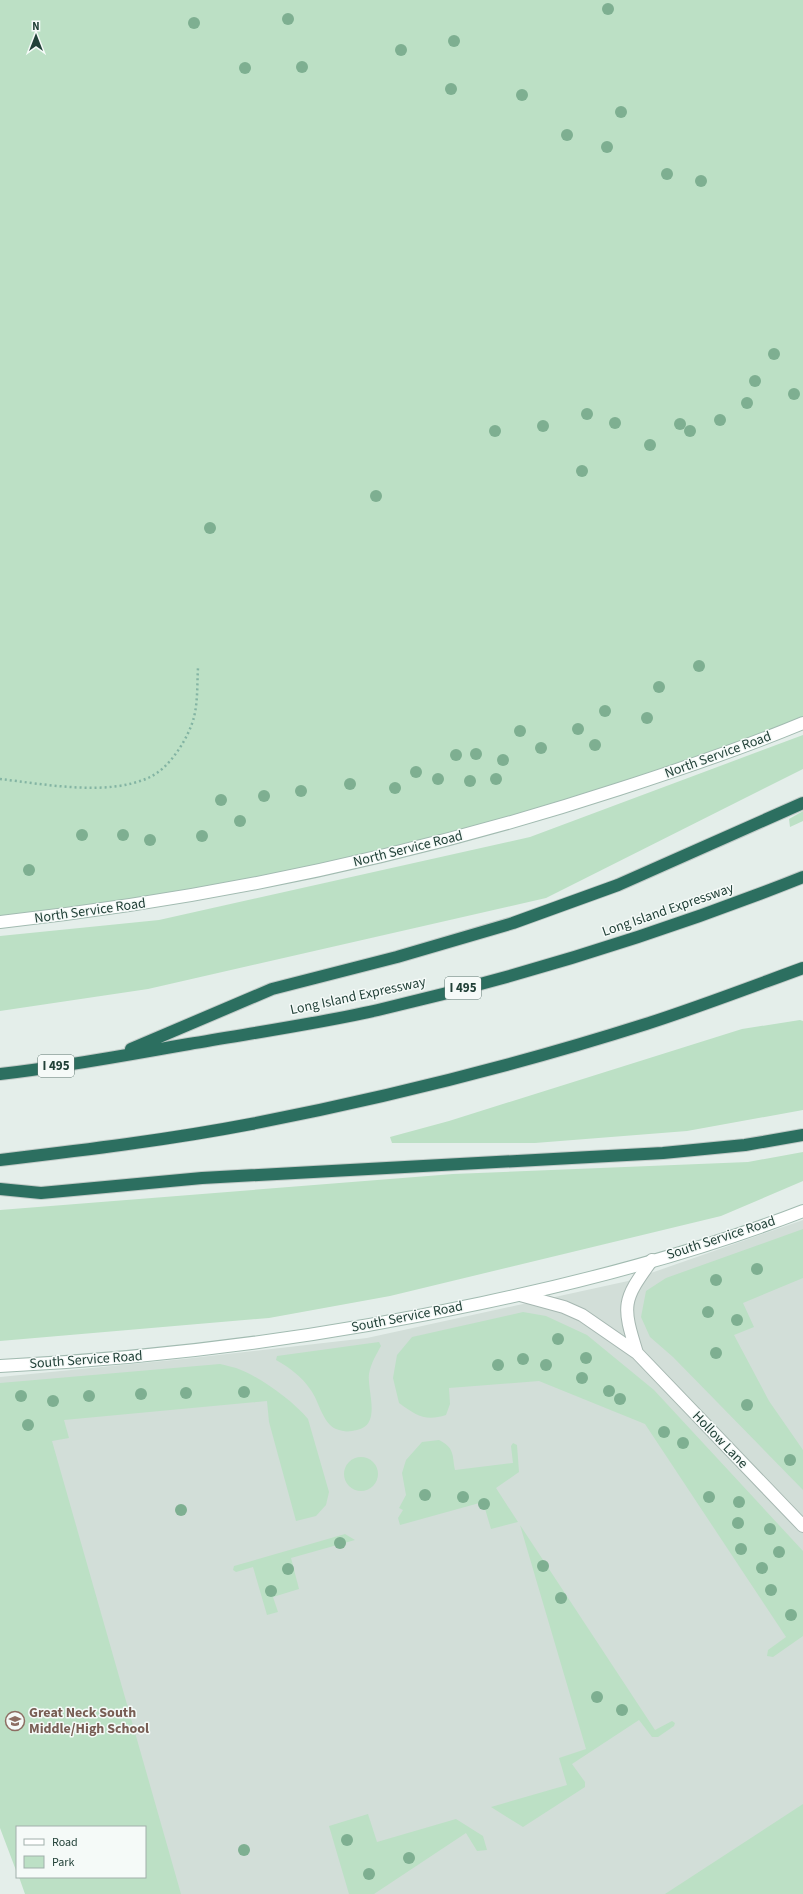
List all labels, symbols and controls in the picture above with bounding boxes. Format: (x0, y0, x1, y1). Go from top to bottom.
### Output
north arrow (16, 16, 56, 56)
text: N (32, 19, 40, 34)
street label: North Service Road (662, 726, 774, 784)
street label: North Service Road (351, 826, 465, 872)
street label: Long Island Expressway (599, 878, 737, 942)
street label: North Service Road (33, 893, 147, 929)
street label: Long Island Expressway (288, 972, 428, 1020)
road number: I 495 (445, 977, 481, 999)
road number: I 495 (38, 1055, 74, 1077)
street label: South Service Road (664, 1211, 778, 1265)
street label: South Service Road (349, 1296, 465, 1338)
street label: South Service Road (29, 1346, 143, 1374)
street label: Hollow Lane (688, 1407, 752, 1473)
place label: Great Neck South Middle/High School (29, 1703, 149, 1739)
school or university icon: Great Neck South Middle/High School (4, 1710, 26, 1732)
legend (16, 1826, 146, 1878)
text: Road (52, 1834, 78, 1851)
text: Park (52, 1854, 74, 1871)

